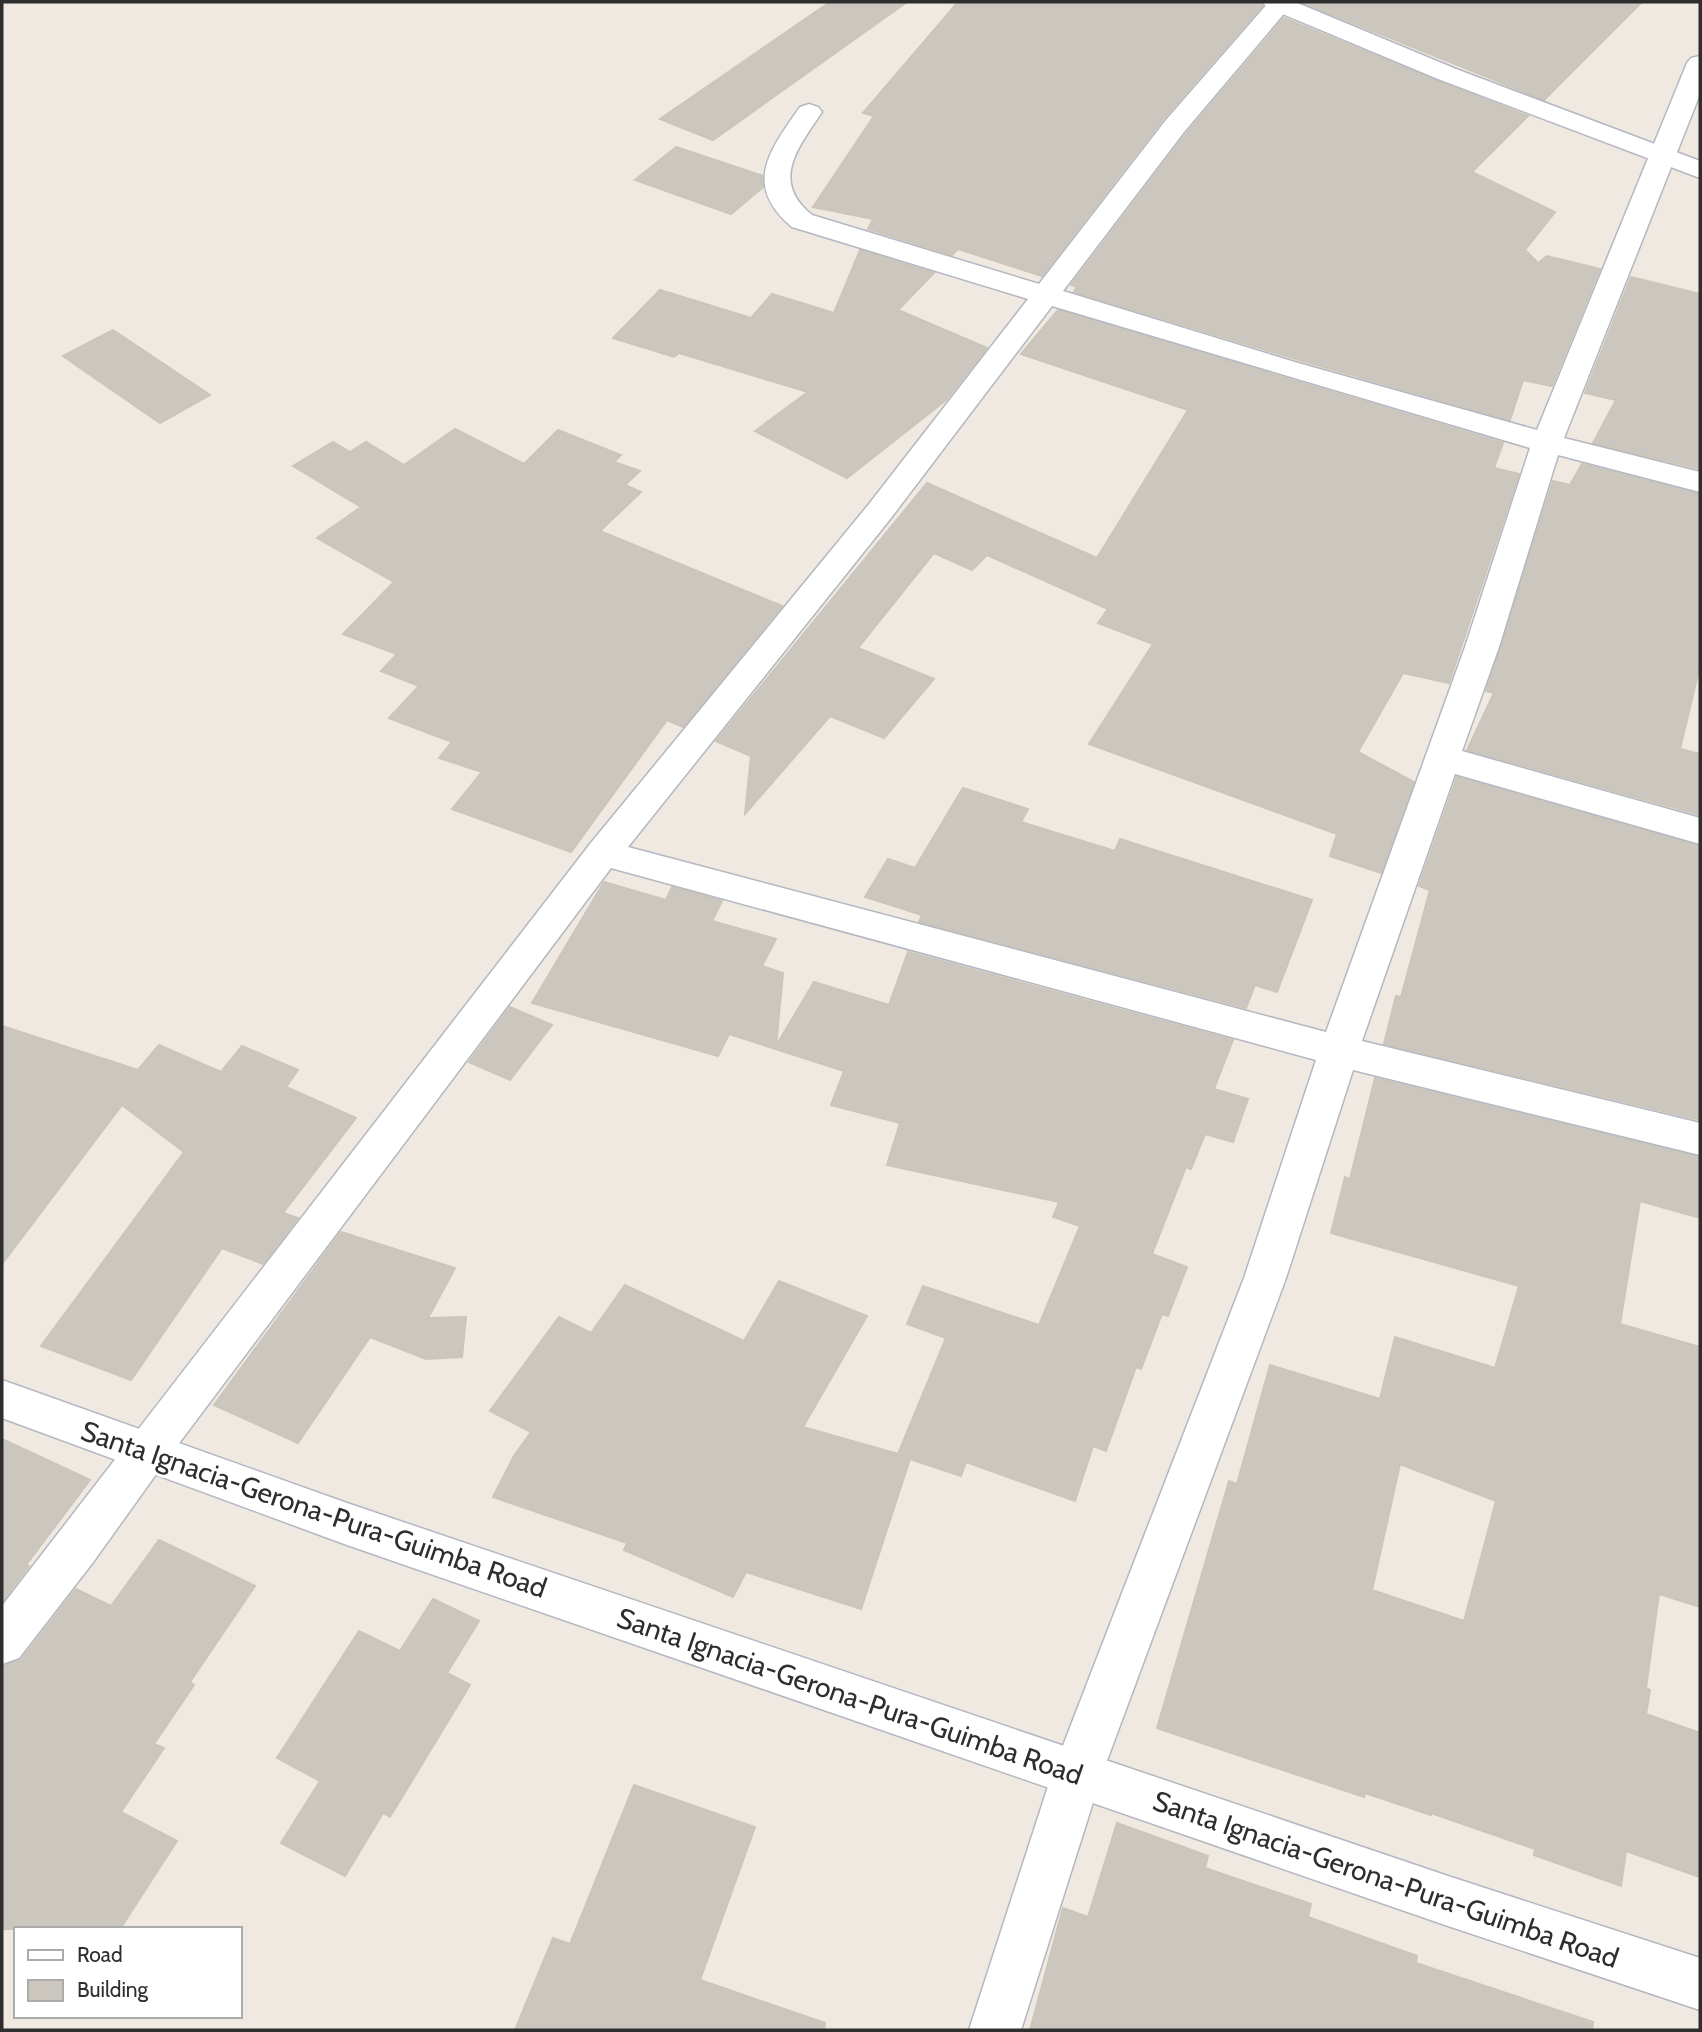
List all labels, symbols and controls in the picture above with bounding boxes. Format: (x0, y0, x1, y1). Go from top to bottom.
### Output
street label: Santa Ignacia-Gerona-Pura-Guimba Road (77, 1413, 551, 1605)
street label: Santa Ignacia-Gerona-Pura-Guimba Road (613, 1600, 1087, 1792)
street label: Santa Ignacia-Gerona-Pura-Guimba Road (1149, 1783, 1623, 1975)
legend (14, 1927, 242, 2018)
text: Road (77, 1942, 123, 1967)
text: Building (77, 1977, 149, 2002)

